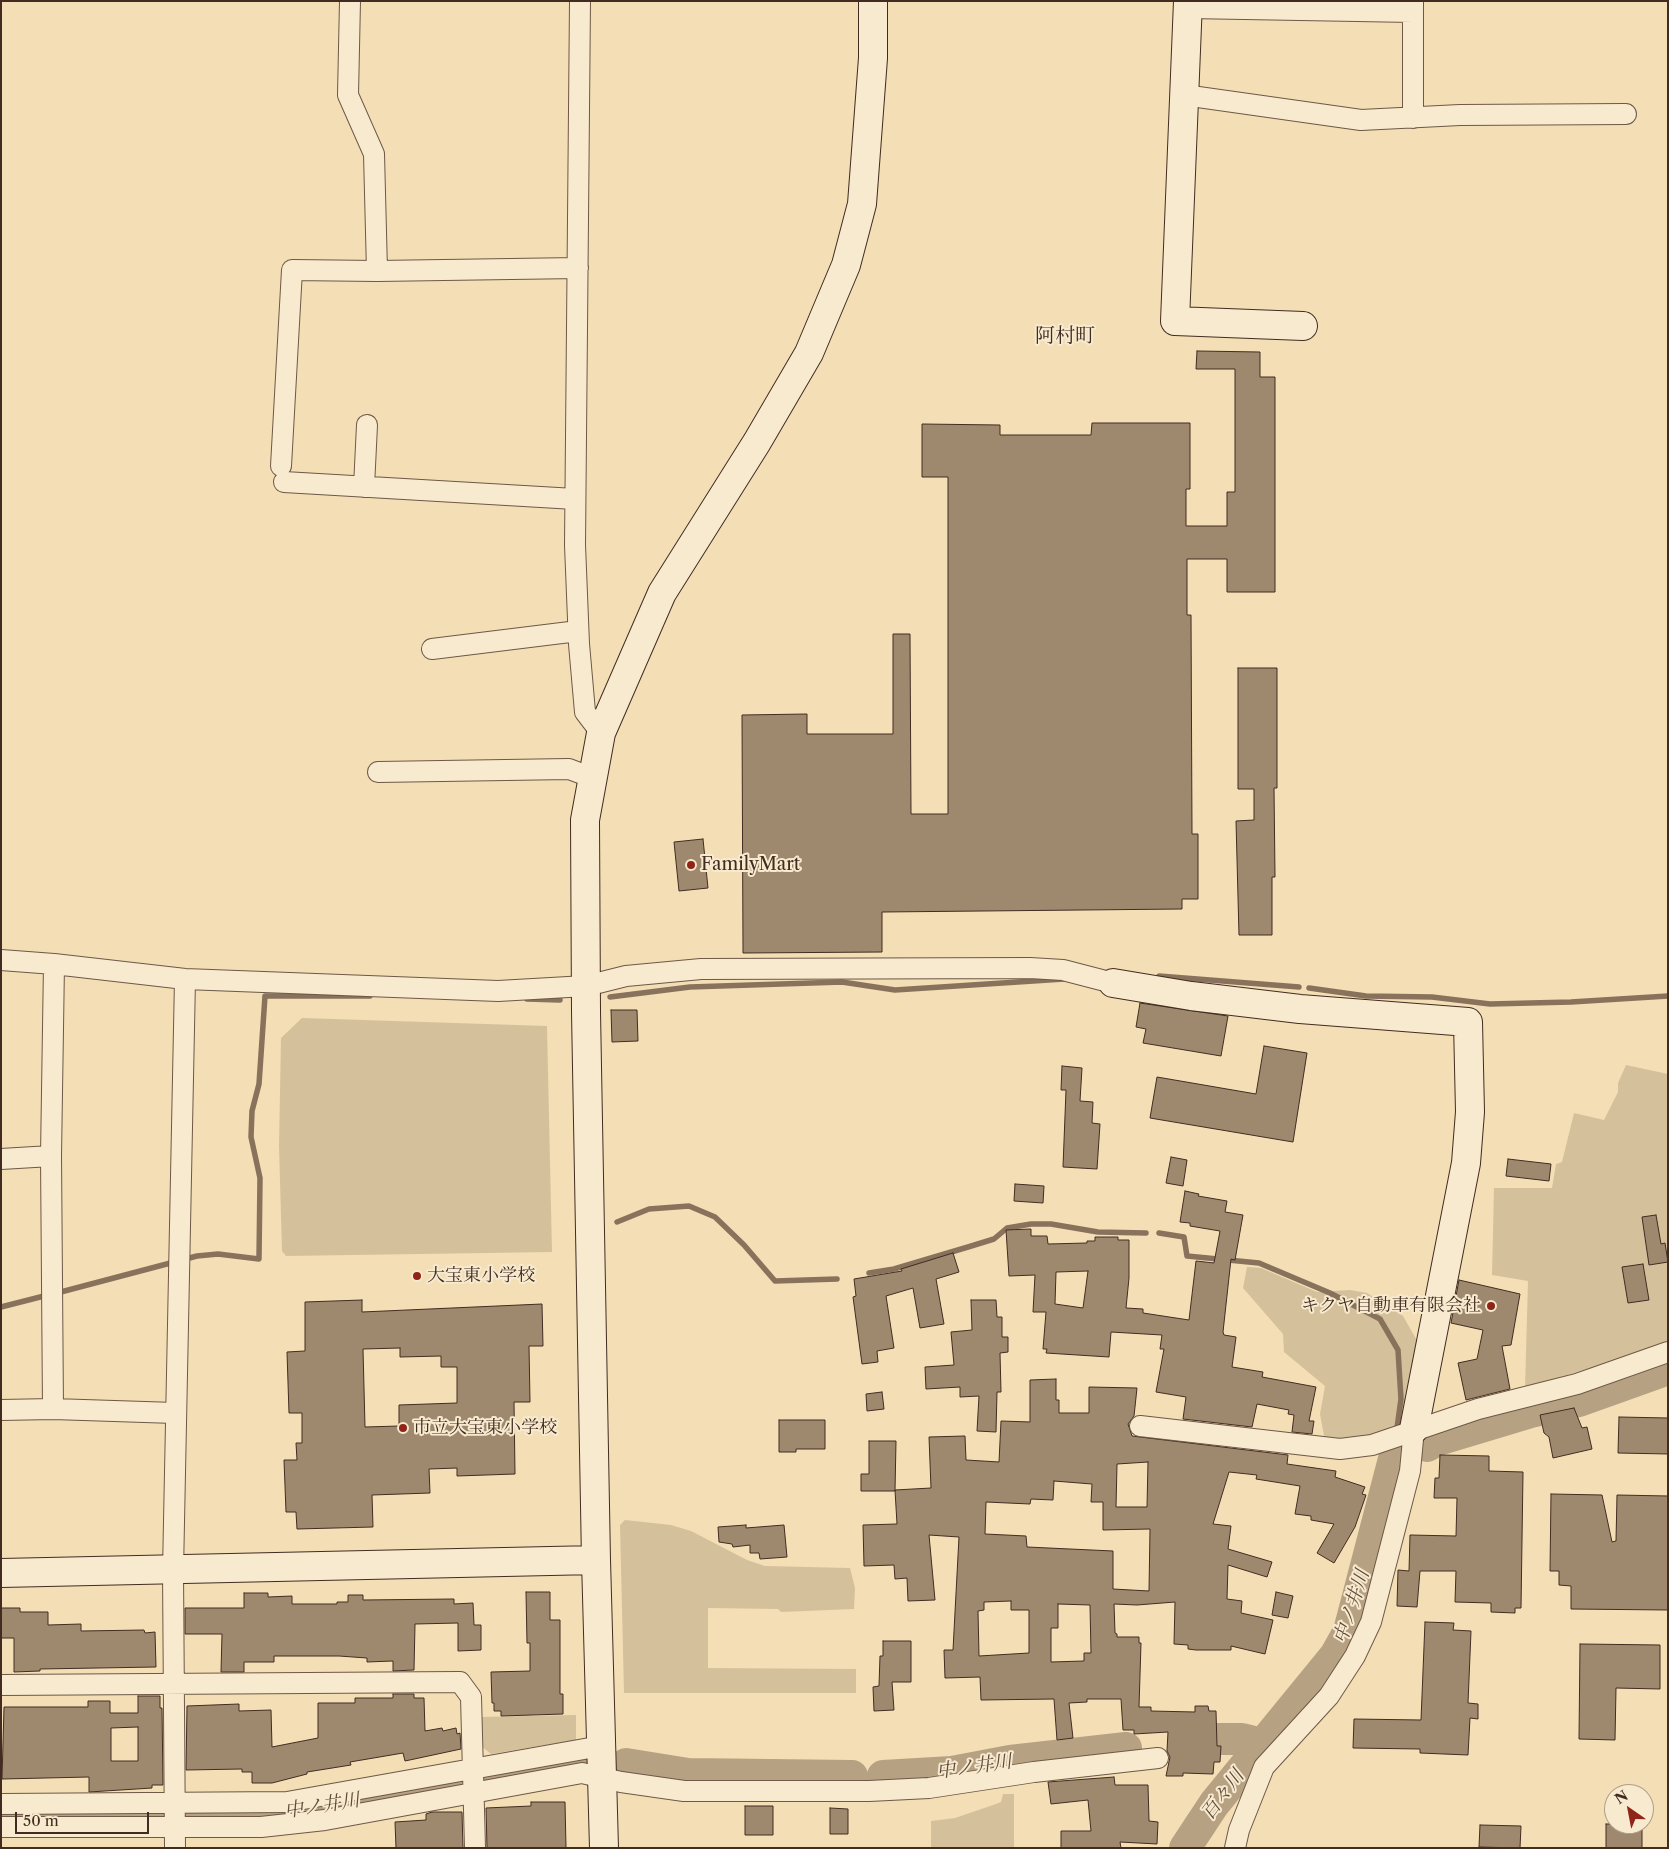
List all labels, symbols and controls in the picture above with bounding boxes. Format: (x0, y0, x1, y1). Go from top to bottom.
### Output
district label: 阿村町 (1035, 324, 1095, 348)
place label: FamilyMart (701, 854, 800, 876)
marker: FamilyMart (685, 859, 697, 871)
place label: 大宝東小学校 (427, 1265, 535, 1287)
marker: 大宝東小学校 (411, 1270, 423, 1282)
place label: キクヤ自動車有限会社 (1301, 1295, 1481, 1317)
marker: キクヤ自動車有限会社 (1485, 1300, 1497, 1312)
place label: 市立大宝東小学校 (413, 1417, 557, 1439)
marker: 市立大宝東小学校 (397, 1422, 409, 1434)
water label: 中ノ井川 (1329, 1567, 1375, 1647)
water label: 中ノ井川 (935, 1750, 1013, 1784)
water label: 百々川 (1197, 1765, 1249, 1825)
north arrow (1604, 1784, 1654, 1834)
text: N (1611, 1786, 1631, 1808)
water label: 中ノ井川 (283, 1789, 361, 1823)
scale bar (18, 1802, 151, 1834)
text: 50 m (23, 1811, 59, 1830)

